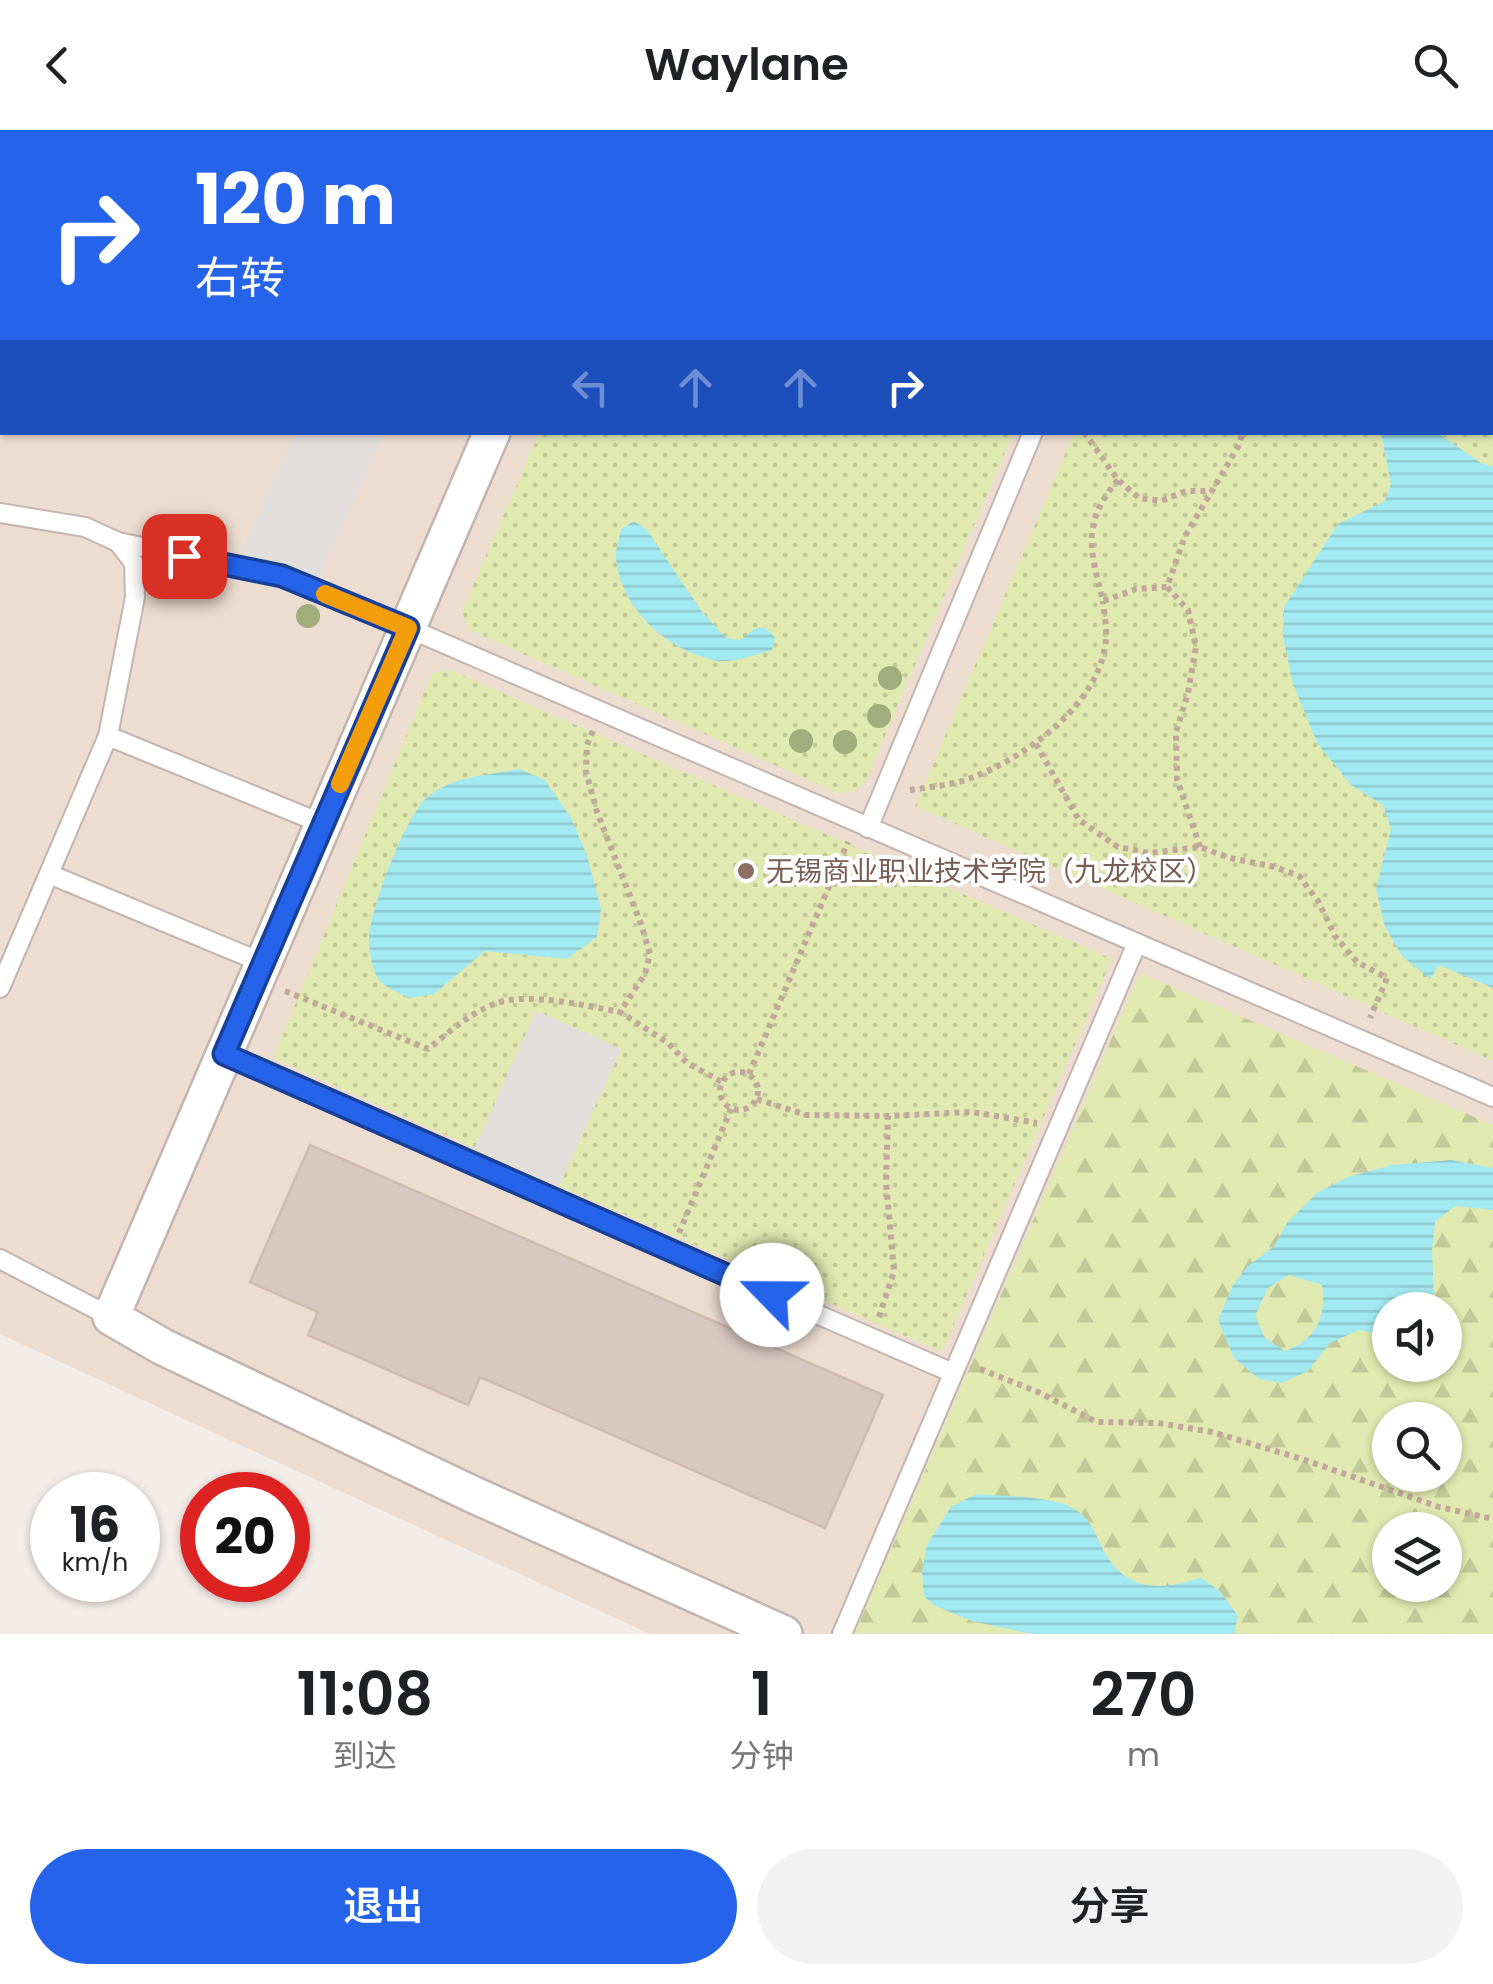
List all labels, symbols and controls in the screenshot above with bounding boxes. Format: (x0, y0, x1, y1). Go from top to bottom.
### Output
text: Waylane (644, 33, 849, 96)
icon: back (30, 38, 85, 93)
icon: search (1408, 38, 1463, 93)
text: 120 m (195, 150, 396, 249)
icon: right (30, 170, 160, 300)
text: 右转 (195, 247, 285, 310)
icon: left (563, 360, 618, 415)
icon: ahead (668, 360, 723, 415)
icon: ahead (773, 360, 828, 415)
icon: right (878, 360, 933, 415)
pin (142, 514, 227, 599)
icon: arrive (157, 529, 212, 584)
place label: 无锡商业职业技术学院（九龙校区） (766, 852, 1214, 891)
marker: 无锡商业职业技术学院（九龙校区） (735, 860, 757, 882)
position arrow (720, 1243, 824, 1347)
map controls (1372, 1292, 1462, 1602)
button: sound (1372, 1292, 1462, 1382)
button: search (1372, 1402, 1462, 1492)
speed limit sign: 20 (180, 1472, 310, 1602)
text: 16 (70, 1489, 120, 1560)
button: layers (1372, 1512, 1462, 1602)
text: km/h (62, 1545, 128, 1580)
text: 11:08 (297, 1652, 433, 1736)
text: 1 (751, 1652, 773, 1736)
text: 270 (1090, 1653, 1196, 1737)
text: m (1127, 1732, 1160, 1777)
text: 到达 (333, 1733, 397, 1778)
text: 分钟 (730, 1733, 794, 1778)
button: 退出 (30, 1849, 737, 1964)
button: 分享 (757, 1849, 1463, 1964)

